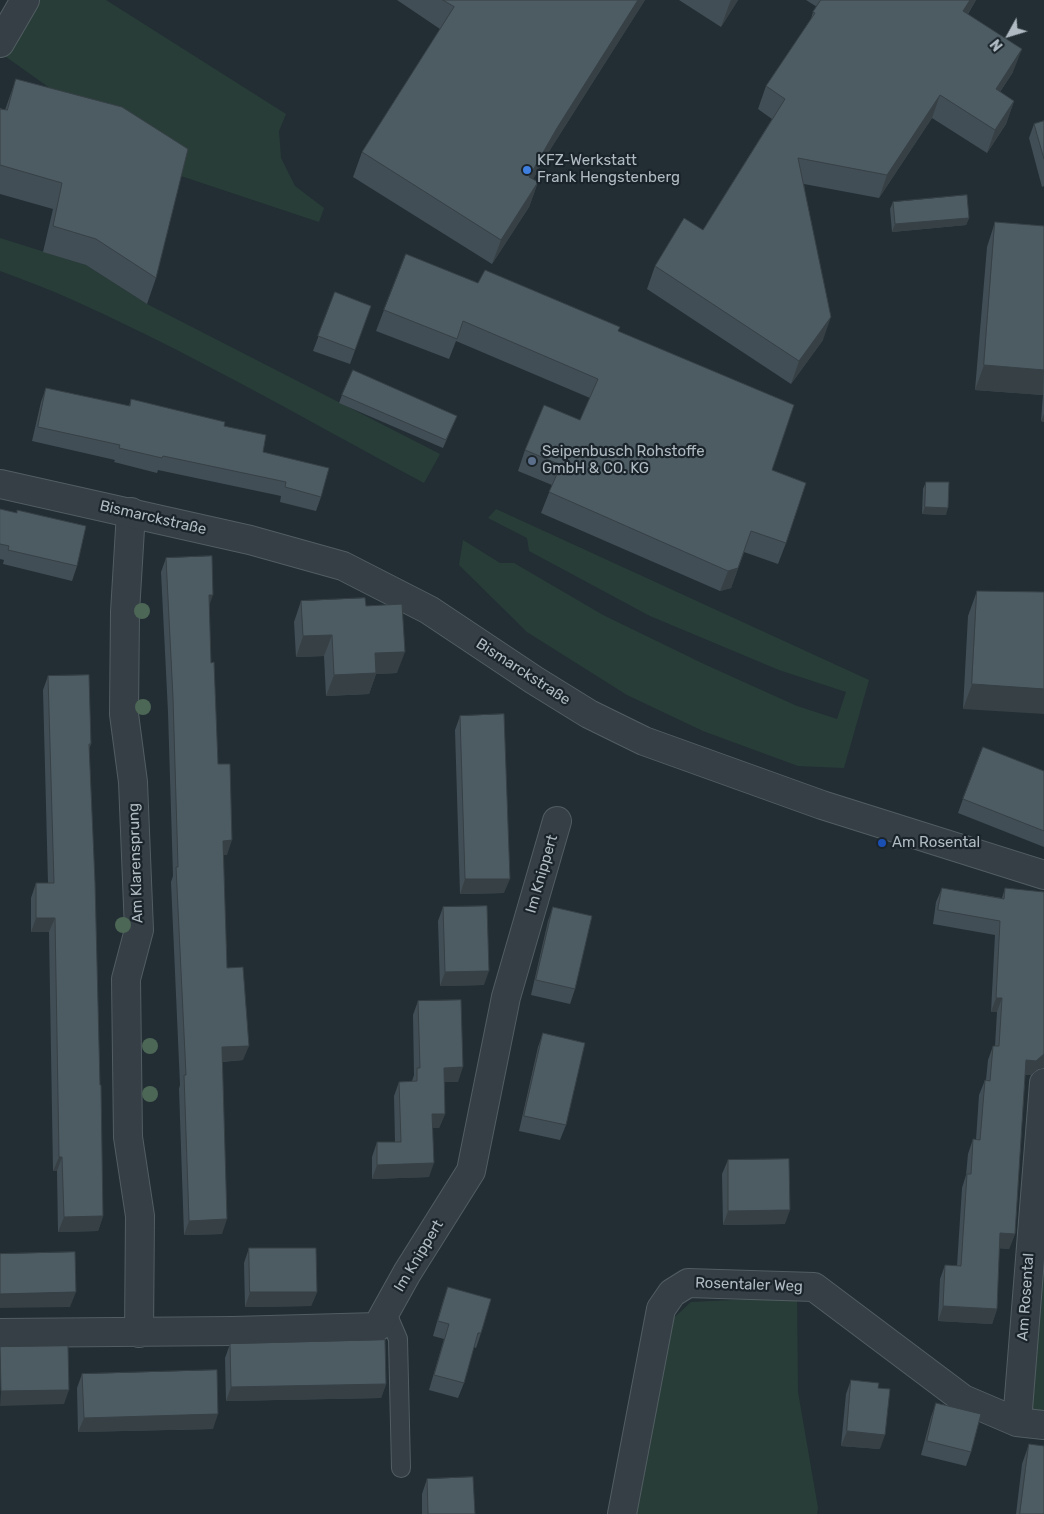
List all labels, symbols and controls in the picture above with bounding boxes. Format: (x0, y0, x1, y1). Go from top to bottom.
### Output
north arrow (984, 10, 1034, 60)
text: N (987, 35, 1007, 54)
place label: KFZ-Werkstatt Frank Hengstenberg (537, 152, 680, 187)
marker: KFZ-Werkstatt Frank Hengstenberg (521, 164, 533, 176)
place label: Seipenbusch Rohstoffe GmbH & CO. KG (542, 443, 705, 478)
marker: Seipenbusch Rohstoffe GmbH & CO. KG (526, 455, 538, 467)
street label: Bismarckstraße (98, 497, 208, 539)
street label: Bismarckstraße (472, 635, 574, 709)
street label: Am Klarensprung (125, 803, 147, 923)
street label: Im Knippert (522, 833, 562, 915)
place label: Am Rosental (892, 834, 980, 852)
marker: Am Rosental (876, 837, 888, 849)
street label: Im Knippert (391, 1217, 447, 1295)
street label: Am Rosental (1014, 1252, 1038, 1342)
street label: Rosentaler Weg (695, 1274, 803, 1296)

